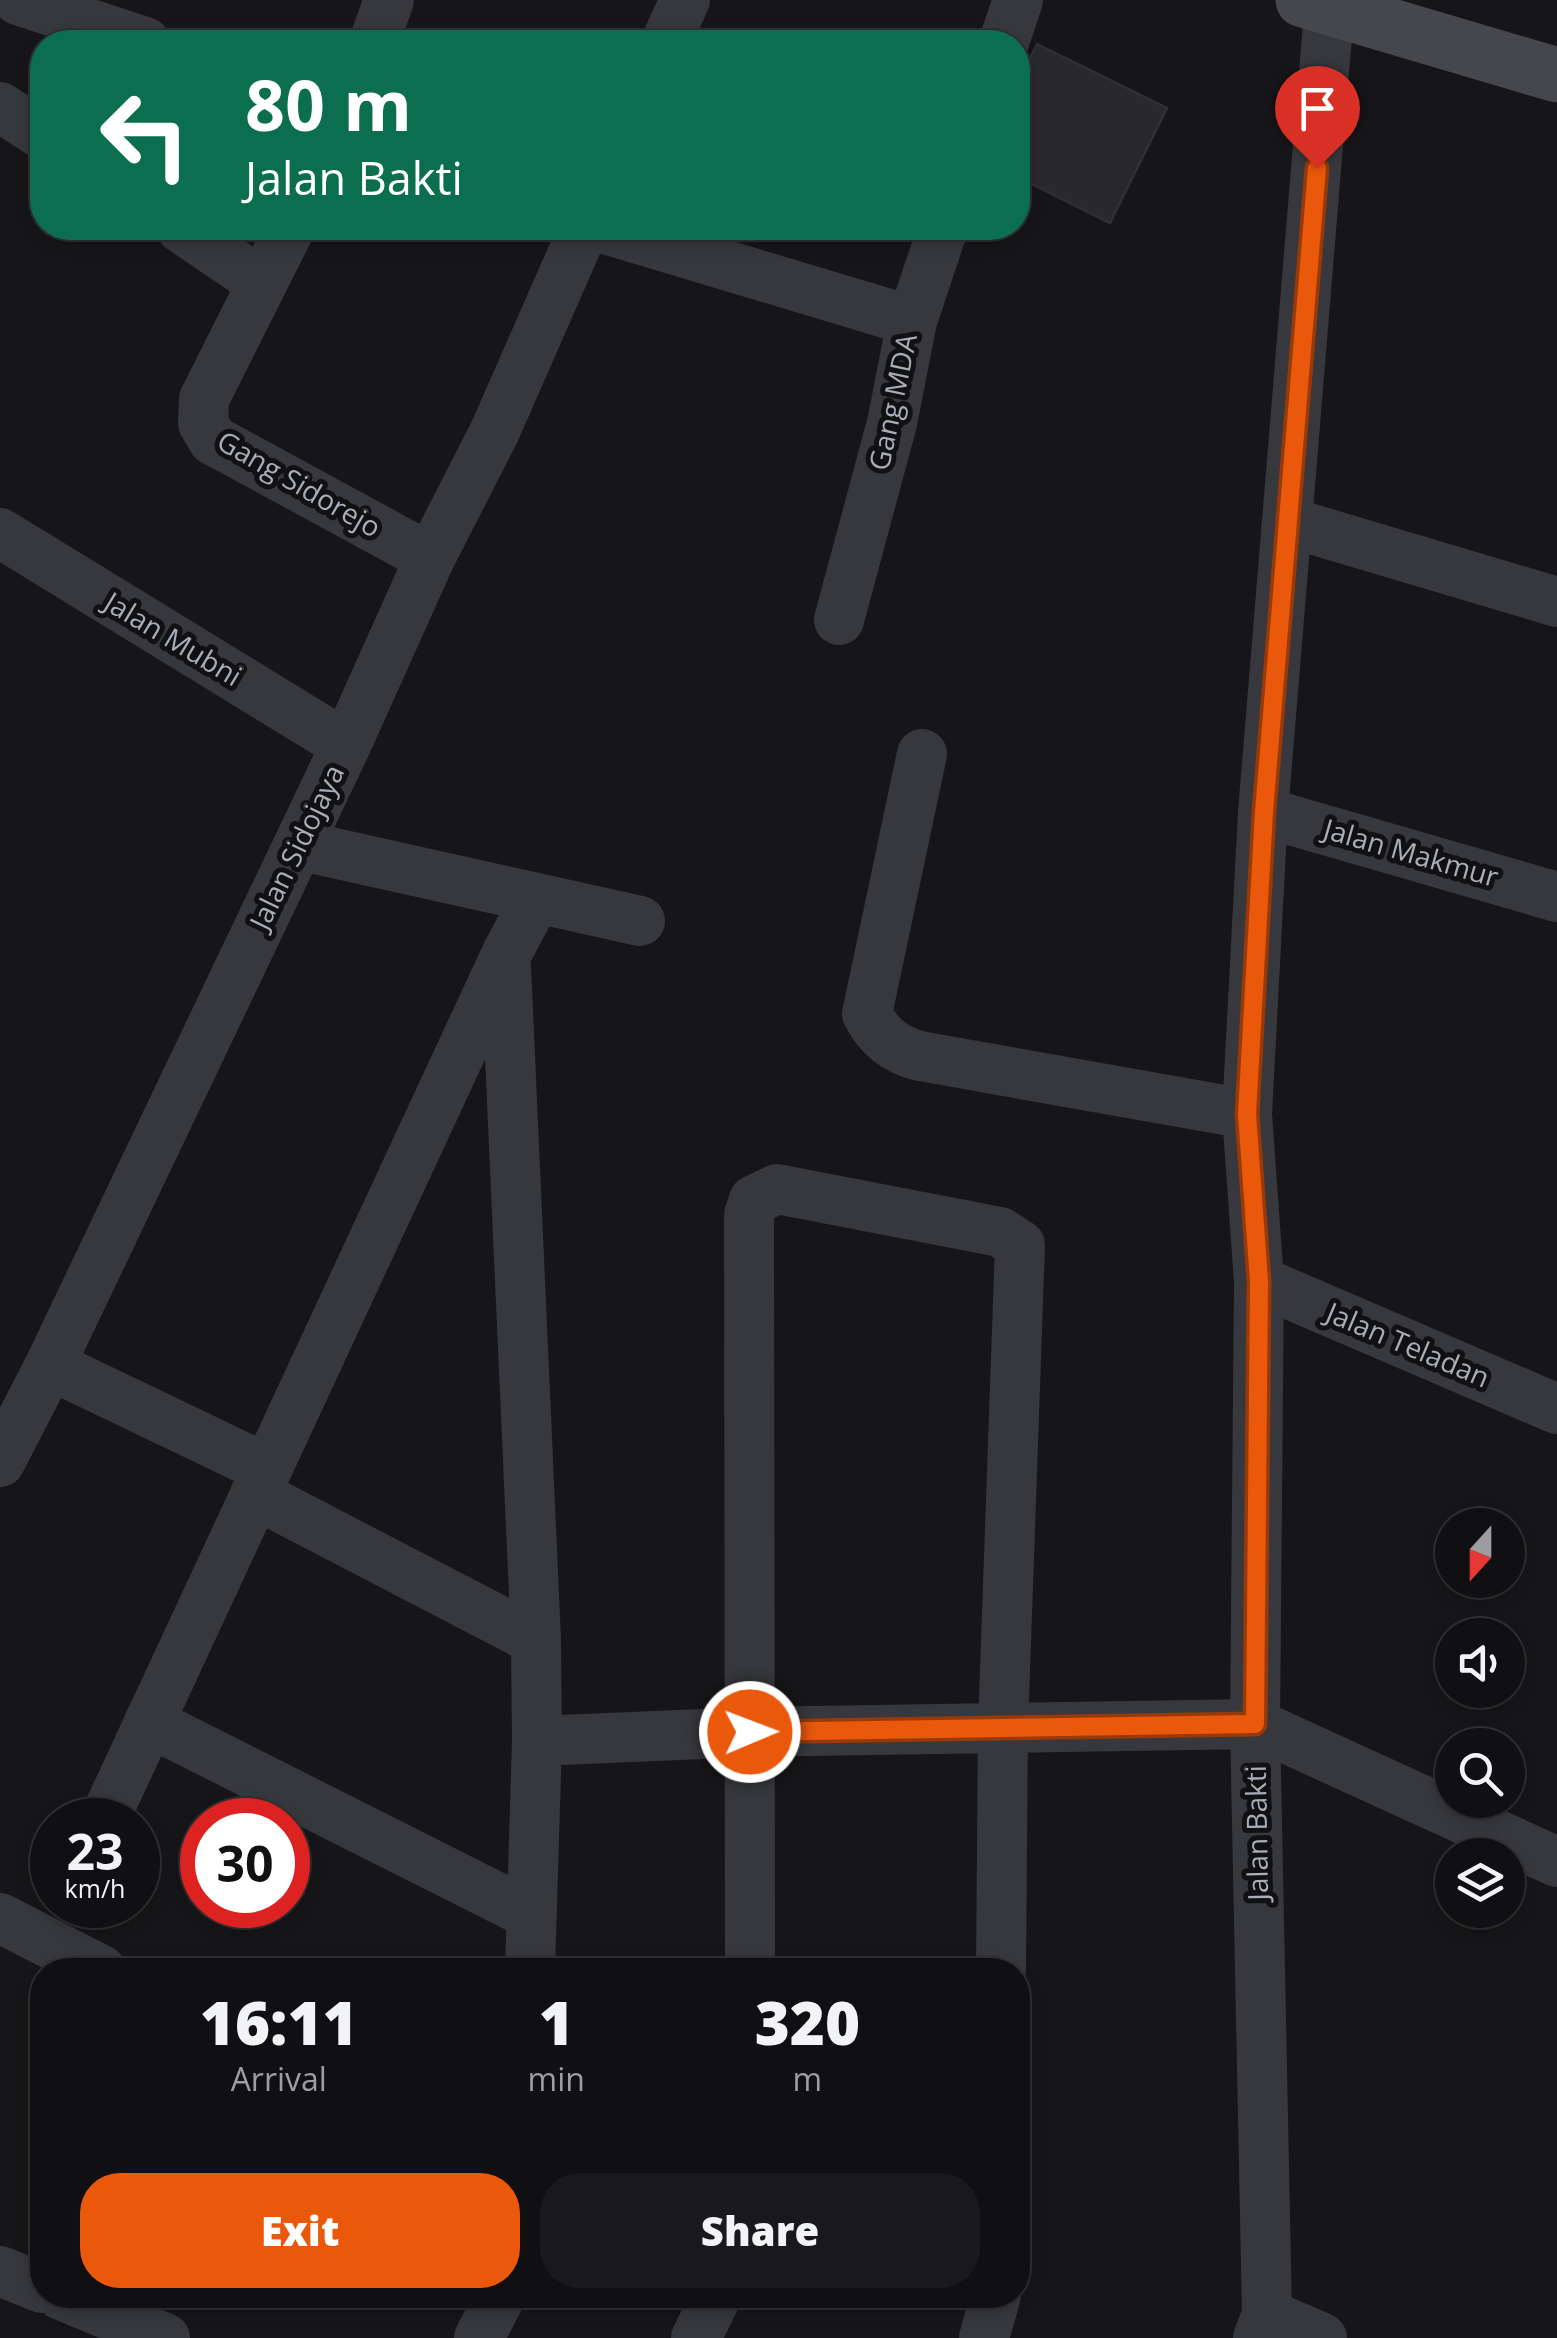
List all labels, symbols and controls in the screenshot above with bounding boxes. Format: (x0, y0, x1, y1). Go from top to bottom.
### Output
text: 80 m (245, 56, 412, 152)
pin (1275, 66, 1360, 169)
icon: left (80, 70, 210, 200)
icon: arrive (1290, 81, 1345, 136)
text: Jalan Bakti (245, 147, 463, 208)
street label: Gang MDA (859, 330, 925, 474)
street label: Gang Sidorejo (211, 421, 388, 545)
street label: Jalan Mubni (95, 581, 249, 694)
street label: Jalan Sidojaya (239, 758, 352, 938)
street label: Jalan Makmur (1317, 808, 1504, 895)
street label: Jalan Teladan (1318, 1291, 1496, 1396)
north arrow (1435, 1508, 1525, 1598)
map controls (1435, 1508, 1525, 1928)
button: sound (1435, 1618, 1525, 1708)
position arrow (698, 1680, 802, 1784)
button: search (1435, 1728, 1525, 1818)
street label: Jalan Bakti (1236, 1765, 1276, 1904)
speed limit sign: 30 (180, 1798, 310, 1928)
text: 23 (66, 1817, 124, 1885)
button: layers (1435, 1838, 1525, 1928)
text: km/h (65, 1871, 125, 1905)
text: 16:11 (200, 1981, 358, 2063)
text: 1 (539, 1981, 574, 2063)
text: 320 (755, 1981, 860, 2063)
text: Arrival (231, 2057, 327, 2100)
text: min (528, 2057, 585, 2100)
text: m (793, 2057, 822, 2100)
button: Exit (80, 2173, 520, 2288)
button: Share (540, 2173, 980, 2288)

